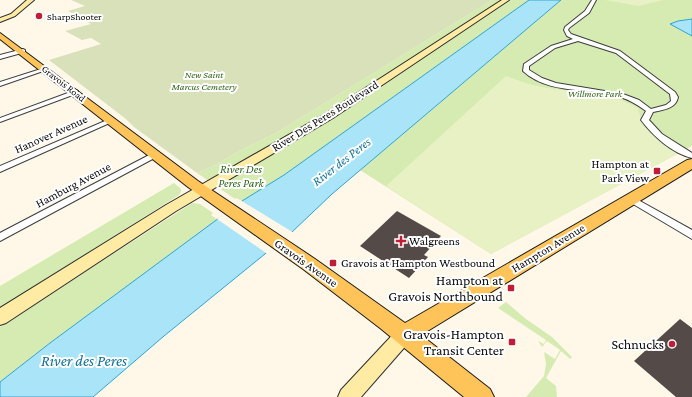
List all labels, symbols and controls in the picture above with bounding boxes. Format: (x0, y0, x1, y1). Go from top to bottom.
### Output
marker: SharpShooter (34, 11, 44, 21)
place label: SharpShooter (47, 11, 102, 22)
street label: Gravois Road (40, 63, 88, 104)
park label: New Saint Marcus Cemetery (170, 69, 237, 92)
street label: River Des Peres Boulevard (269, 77, 382, 155)
park label: Willmore Park (568, 88, 623, 99)
street label: Hanover Avenue (12, 112, 90, 156)
water label: River des Peres (309, 134, 373, 189)
place label: Hampton at Park View (592, 157, 650, 185)
street label: Hamburg Avenue (33, 159, 113, 211)
park label: River Des Peres Park (218, 162, 265, 190)
marker: Hampton at Park View (652, 166, 662, 176)
street label: Hampton Avenue (509, 221, 587, 275)
place label: Walgreens (409, 234, 460, 248)
street label: Gravois Avenue (272, 236, 340, 290)
marker: Walgreens (396, 236, 406, 246)
place label: Gravois at Hampton Westbound (341, 256, 496, 270)
marker: Gravois at Hampton Westbound (328, 258, 338, 268)
place label: Hampton at Gravois Northbound (388, 272, 504, 304)
marker: Hampton at Gravois Northbound (506, 283, 516, 293)
place label: Gravois-Hampton Transit Center (403, 326, 504, 358)
place label: Schnucks (611, 336, 664, 352)
marker: Gravois-Hampton Transit Center (507, 337, 517, 347)
marker: Schnucks (667, 339, 677, 349)
water label: River des Peres (41, 352, 127, 369)

